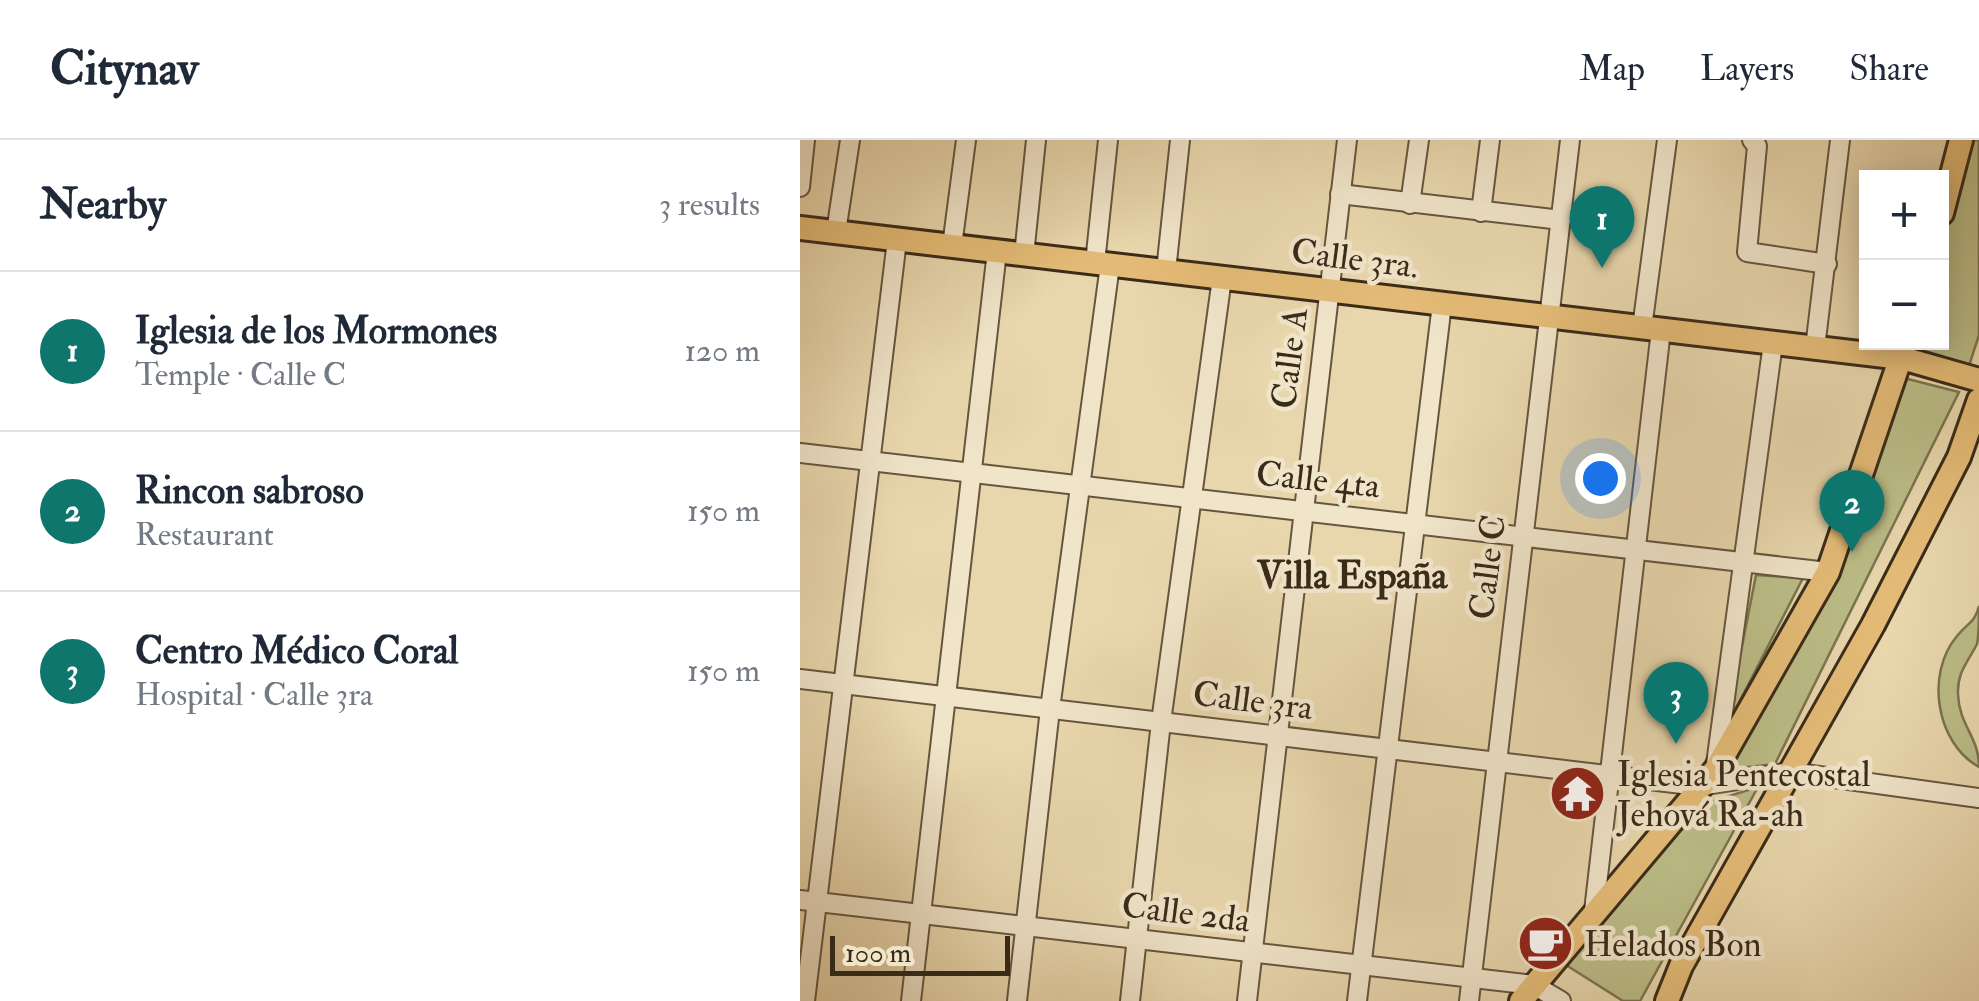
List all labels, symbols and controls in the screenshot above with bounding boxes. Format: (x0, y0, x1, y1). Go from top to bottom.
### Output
text: Citynav (50, 39, 198, 99)
text: Map (1579, 47, 1645, 91)
text: Layers (1700, 47, 1794, 91)
text: Share (1849, 47, 1929, 91)
map controls (1859, 170, 1949, 350)
button: + (1859, 170, 1949, 260)
text: Nearby (40, 179, 166, 231)
text: 3 results (659, 185, 760, 225)
pin: 1 (1570, 186, 1634, 268)
street label: Calle 3ra. (1289, 229, 1421, 289)
button: − (1859, 260, 1949, 350)
street label: Calle A (1262, 305, 1318, 411)
text: Iglesia de los Mormones (135, 307, 497, 355)
text: 1 (67, 331, 78, 371)
text: 120 m (684, 331, 760, 371)
text: Temple · Calle C (135, 355, 346, 395)
street label: Calle 4ta (1254, 452, 1383, 508)
your location (1575, 453, 1626, 504)
text: Rincon sabroso (135, 467, 364, 515)
pin: 2 (1820, 470, 1884, 552)
text: 2 (64, 491, 81, 531)
text: 150 m (687, 491, 760, 531)
street label: Calle C (1460, 512, 1516, 622)
text: Restaurant (135, 515, 274, 555)
district label: Villa España (1257, 552, 1449, 600)
text: Centro Médico Coral (135, 627, 459, 675)
text: 3 (66, 651, 79, 691)
text: 150 m (687, 651, 760, 691)
pin: 3 (1644, 662, 1708, 744)
street label: Calle 3ra (1190, 672, 1316, 730)
text: Hospital · Calle 3ra (135, 675, 373, 715)
place label: Iglesia Pentecostal Jehová Ra-ah (1616, 753, 1870, 837)
temple icon: Iglesia Pentecostal Jehová Ra-ah (1548, 764, 1608, 824)
street label: Calle 2da (1119, 883, 1253, 943)
cafe icon: Helados Bon (1515, 914, 1575, 974)
place label: Helados Bon (1584, 923, 1762, 967)
scale bar (830, 931, 1010, 976)
text: 100 m (845, 936, 911, 971)

